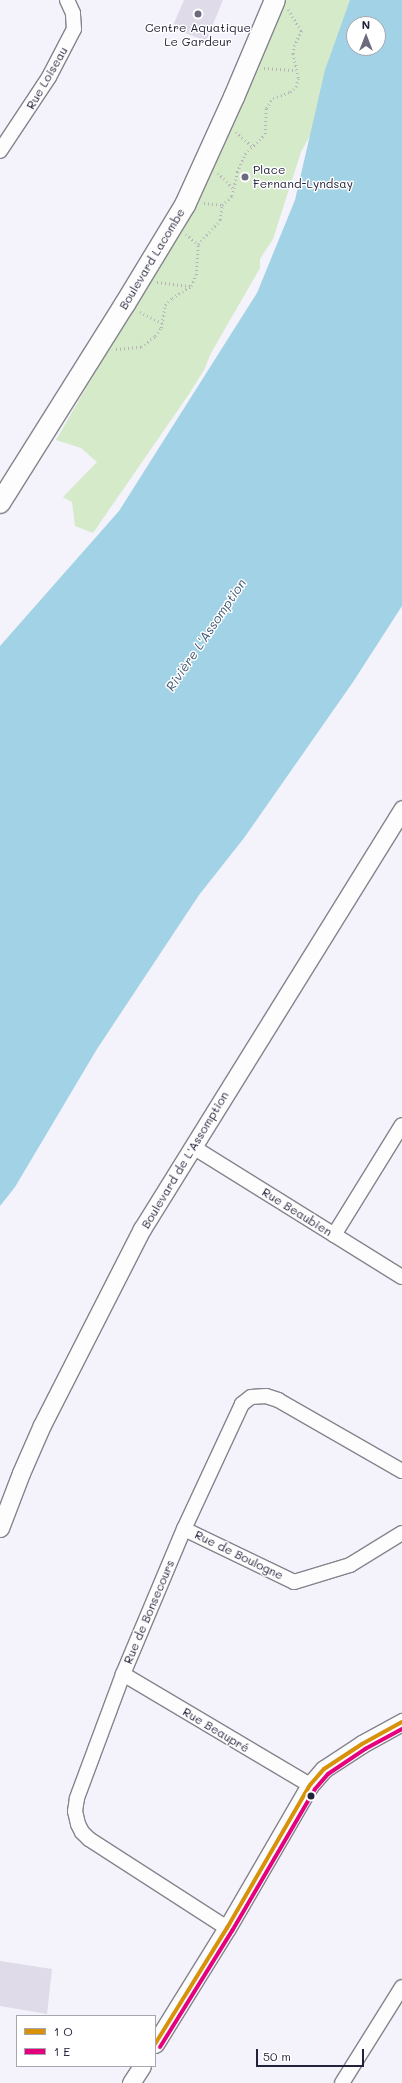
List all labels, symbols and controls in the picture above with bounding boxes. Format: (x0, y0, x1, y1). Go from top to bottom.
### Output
marker: Centre Aquatique Le Gardeur (193, 9, 203, 19)
north arrow (346, 16, 386, 56)
text: N (362, 17, 370, 32)
place label: Centre Aquatique Le Gardeur (145, 21, 251, 49)
street label: Rue Loiseau (23, 44, 71, 112)
place label: Place Fernand-Lyndsay (253, 163, 353, 191)
marker: Place Fernand-Lyndsay (240, 172, 250, 182)
street label: Boulevard Lacombe (116, 206, 188, 312)
water label: Rivière L'Assomption (163, 576, 249, 694)
street label: Boulevard de L'Assomption (138, 1089, 232, 1231)
street label: Rue Beaubien (259, 1185, 335, 1239)
street label: Rue de Boulogne (192, 1527, 286, 1583)
street label: Rue de Bonsecours (121, 1558, 177, 1666)
street label: Rue Beaupré (180, 1704, 252, 1756)
unlabelled marker (306, 1791, 316, 1801)
legend (16, 2015, 156, 2067)
text: 1 O (54, 2023, 73, 2039)
scale bar (258, 2041, 366, 2067)
text: 1 E (54, 2043, 70, 2059)
text: 50 m (263, 2048, 291, 2064)

